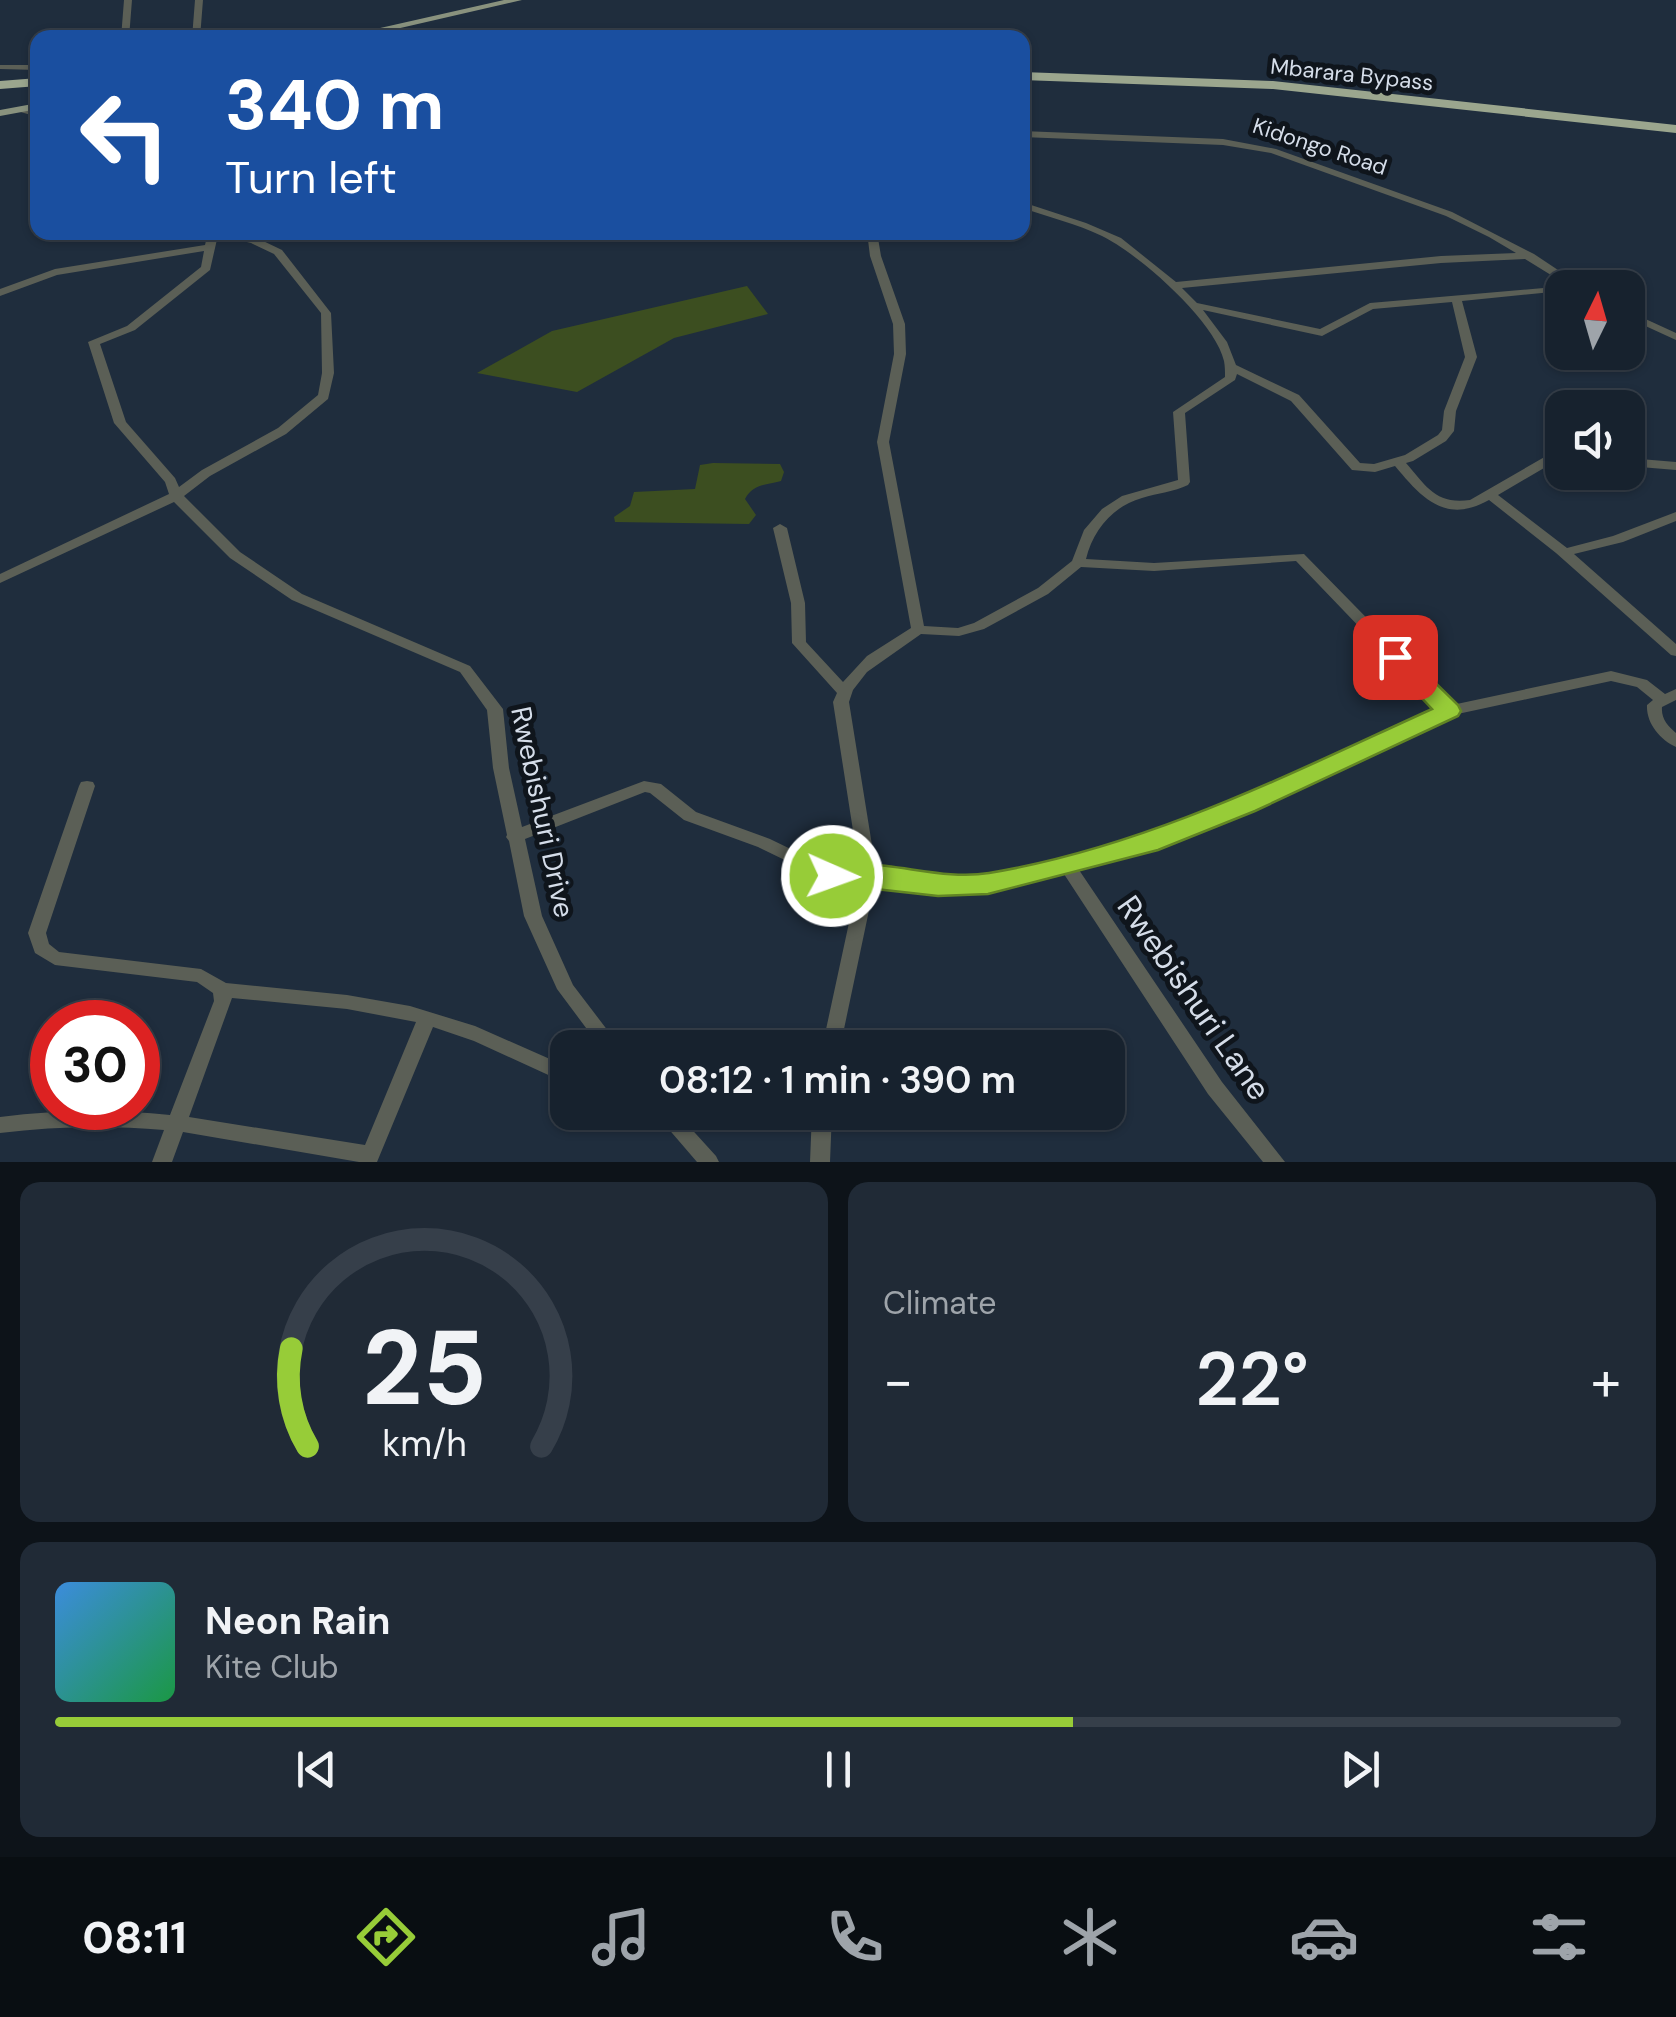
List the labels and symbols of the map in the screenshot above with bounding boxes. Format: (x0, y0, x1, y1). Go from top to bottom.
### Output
street label: Mbarara Bypass (1269, 52, 1435, 97)
street label: Kidongo Road (1249, 111, 1391, 182)
north arrow (1545, 270, 1645, 370)
pin (1353, 615, 1438, 700)
street label: Rwebishuri Drive (502, 703, 583, 921)
position arrow (780, 824, 884, 928)
street label: Rwebishuri Lane (1108, 888, 1280, 1108)
speed limit sign: 30 (30, 1000, 160, 1130)

